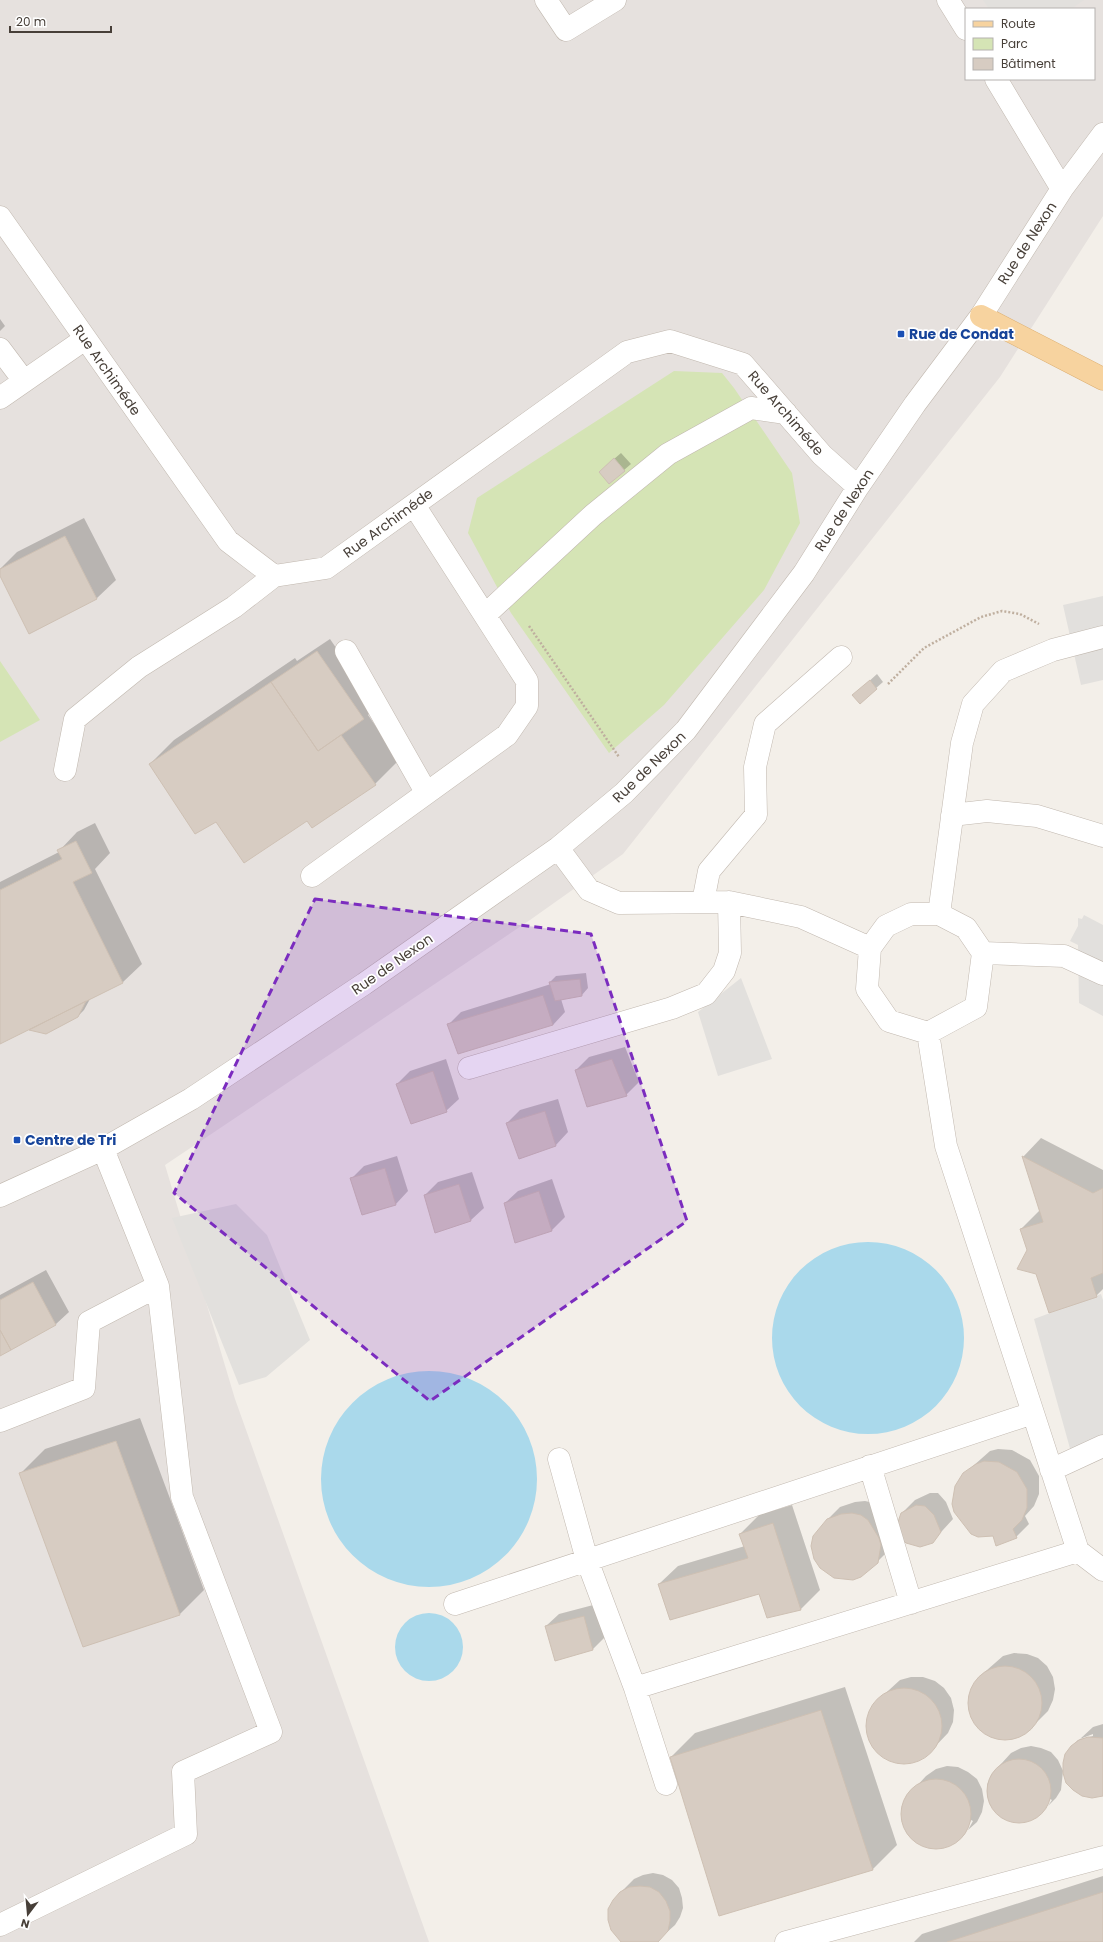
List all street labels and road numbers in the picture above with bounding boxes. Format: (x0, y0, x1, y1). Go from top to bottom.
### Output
street label: Rue de Nexon (993, 198, 1061, 288)
street label: Rue Archiméde (68, 321, 146, 420)
street label: Rue Archiméde (743, 366, 829, 460)
street label: Rue de Nexon (810, 465, 878, 555)
street label: Rue Archiméde (339, 483, 437, 562)
street label: Rue de Nexon (608, 727, 690, 807)
street label: Rue de Nexon (347, 929, 437, 999)

